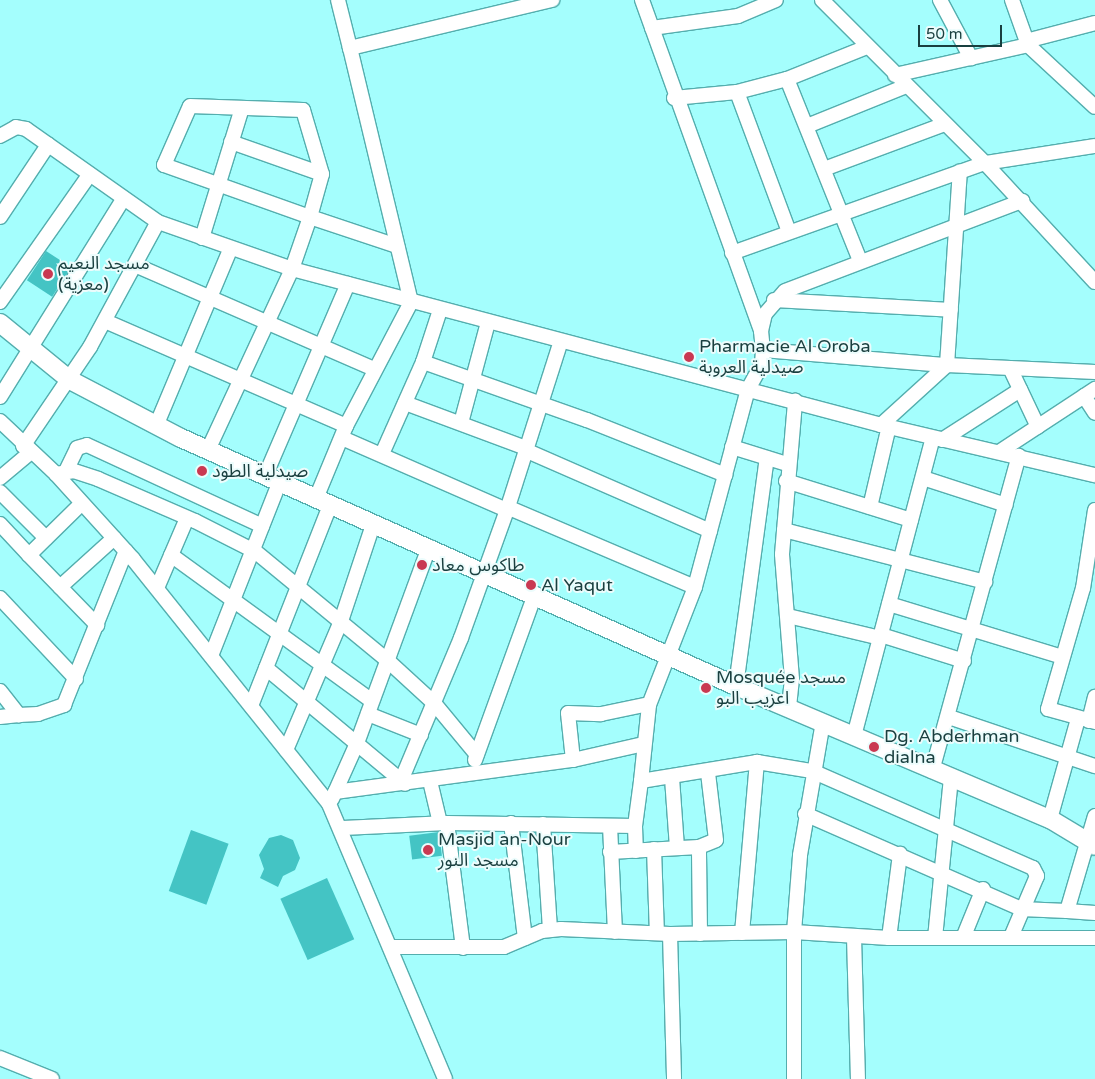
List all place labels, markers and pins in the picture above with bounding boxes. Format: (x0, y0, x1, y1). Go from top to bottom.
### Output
place label: مسجد النعيم (معزية) (58, 253, 150, 296)
marker: مسجد النعيم (معزية) (42, 268, 54, 280)
place label: Pharmacie Al Oroba صيدلية العروبة (699, 336, 871, 378)
marker: Pharmacie Al Oroba صيدلية العروبة (683, 351, 695, 363)
place label: صيدلية الطود (212, 460, 308, 482)
marker: صيدلية الطود (196, 465, 208, 477)
place label: طاكوس معاد (432, 554, 524, 576)
marker: طاكوس معاد (416, 559, 428, 571)
place label: Al Yaqut (541, 574, 613, 596)
marker: Al Yaqut (525, 579, 537, 591)
place label: Mosquée مسجد اعزيب البو (716, 667, 846, 710)
marker: Mosquée مسجد اعزيب البو (700, 682, 712, 694)
place label: Dg. Abderhman dialna (884, 726, 1020, 769)
marker: Dg. Abderhman dialna (868, 741, 880, 753)
place label: Masjid an-Nour مسجد النور (438, 829, 571, 872)
marker: Masjid an-Nour مسجد النور (422, 844, 434, 856)

